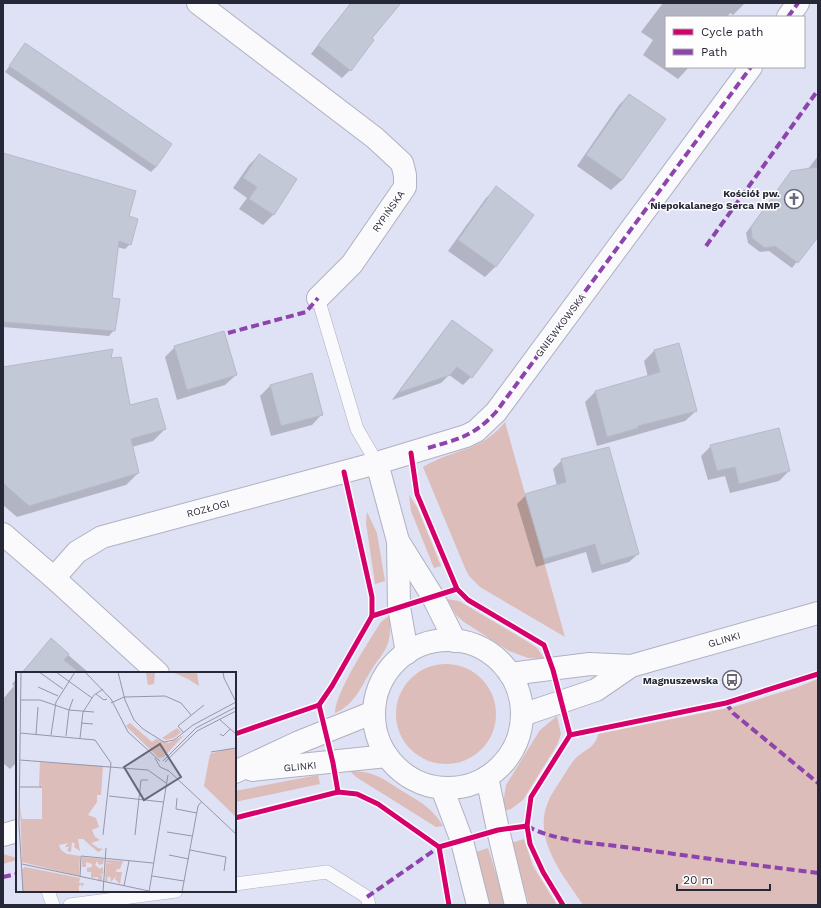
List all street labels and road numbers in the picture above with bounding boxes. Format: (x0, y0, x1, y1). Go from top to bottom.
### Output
street label: RYPIŃSKA (370, 188, 407, 234)
street label: GNIEWKOWSKA (533, 291, 588, 359)
street label: ROZŁOGI (185, 497, 231, 519)
street label: GLINKI (707, 630, 742, 649)
street label: GLINKI (283, 760, 317, 773)

